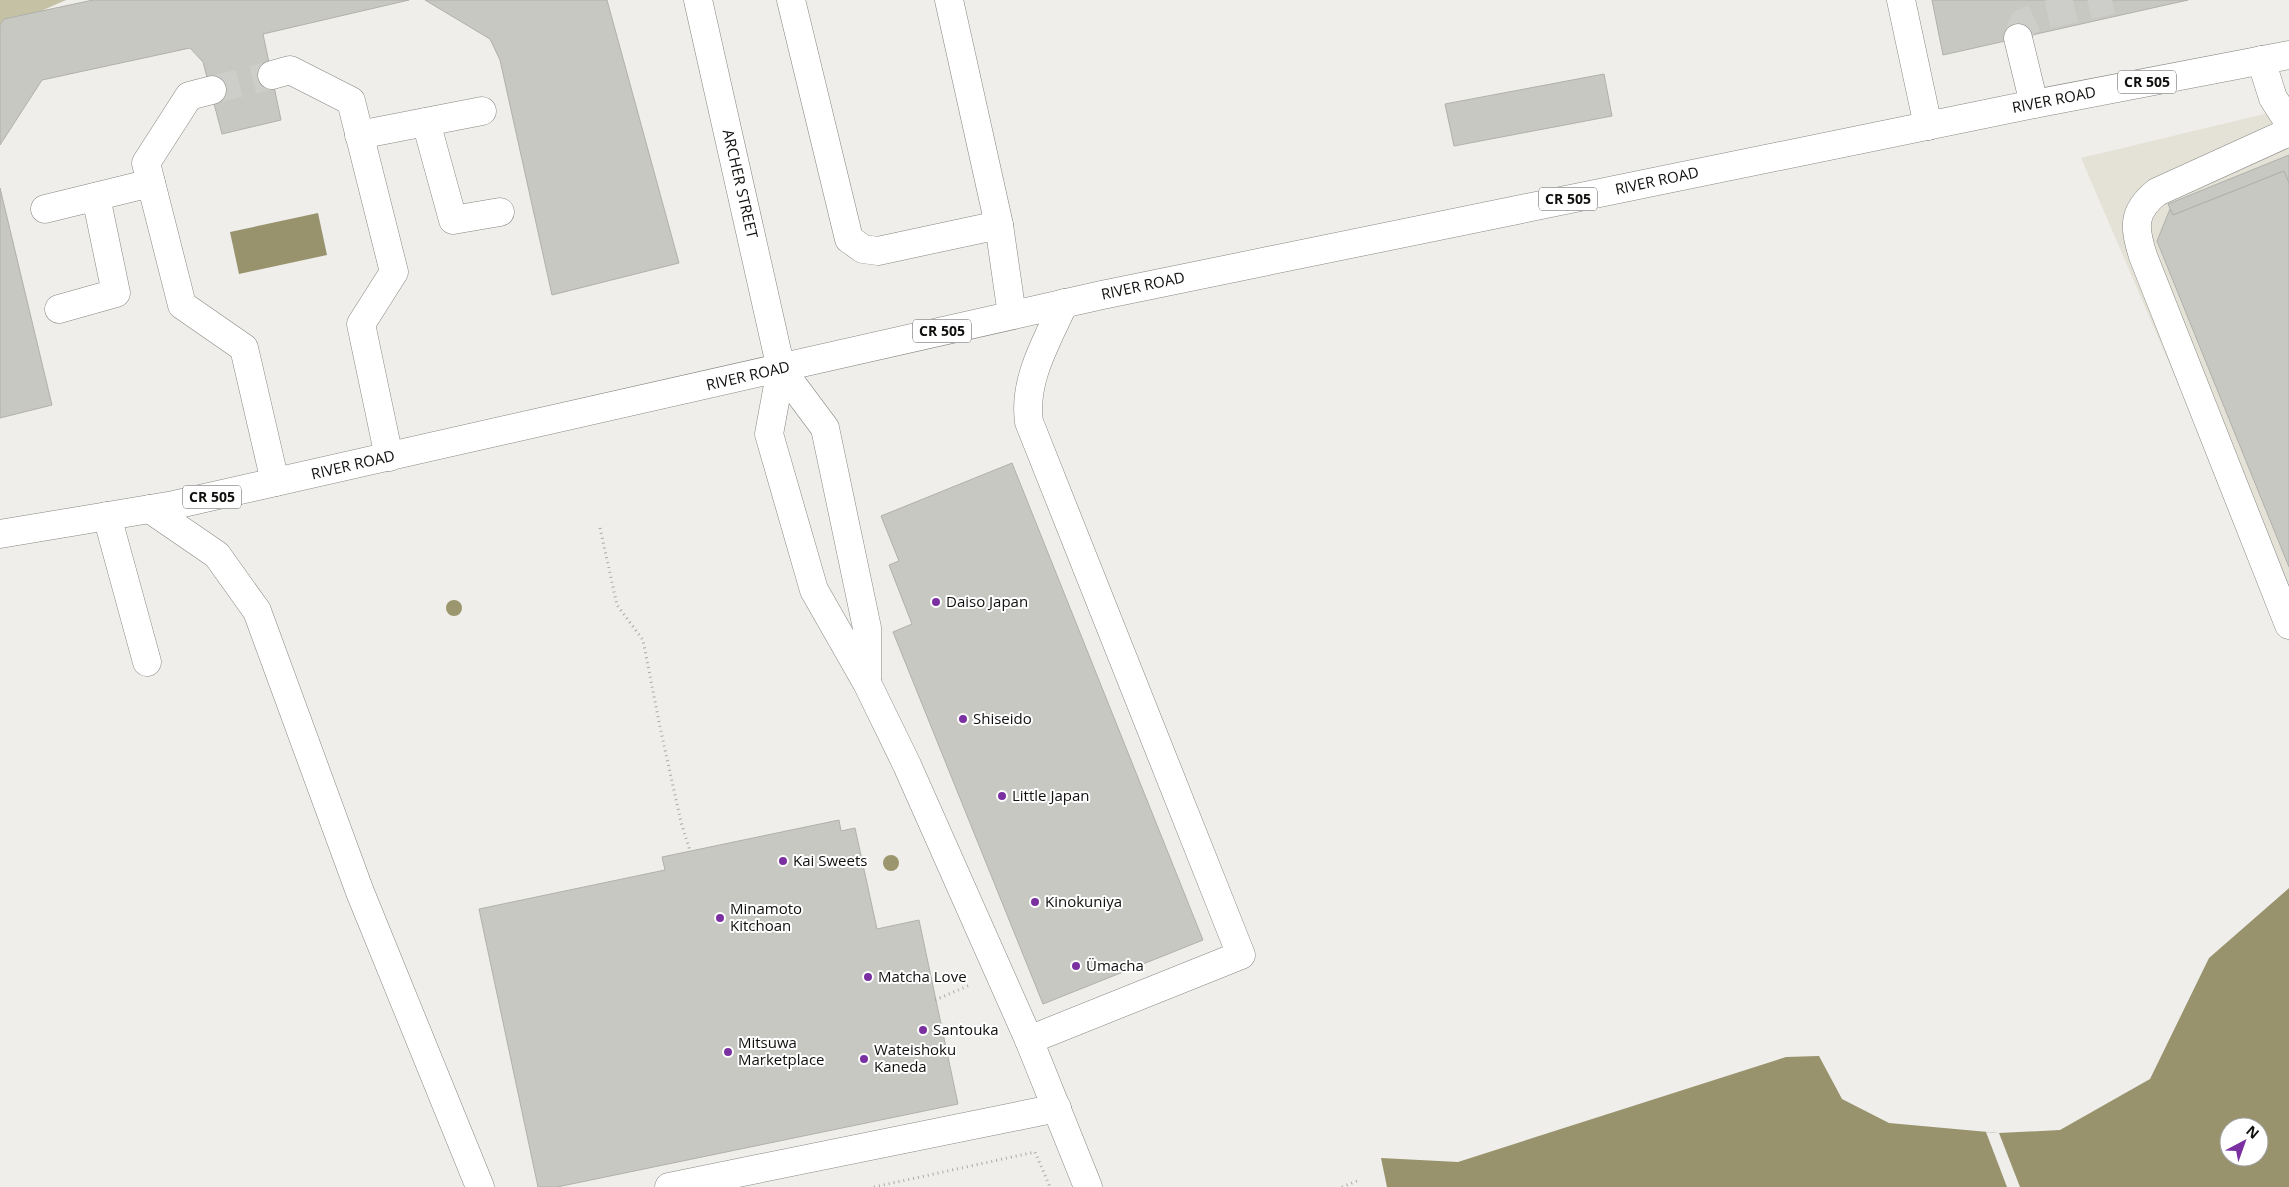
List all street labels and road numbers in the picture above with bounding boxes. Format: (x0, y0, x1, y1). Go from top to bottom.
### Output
road number: CR 505 (2118, 70, 2176, 94)
street label: RIVER ROAD (2010, 81, 2098, 117)
street label: ARCHER STREET (719, 127, 763, 241)
street label: RIVER ROAD (1613, 161, 1701, 199)
road number: CR 505 (1539, 188, 1597, 210)
street label: RIVER ROAD (1099, 266, 1187, 304)
road number: CR 505 (913, 320, 971, 342)
street label: RIVER ROAD (704, 356, 792, 394)
street label: RIVER ROAD (309, 445, 397, 483)
road number: CR 505 (183, 486, 241, 508)

